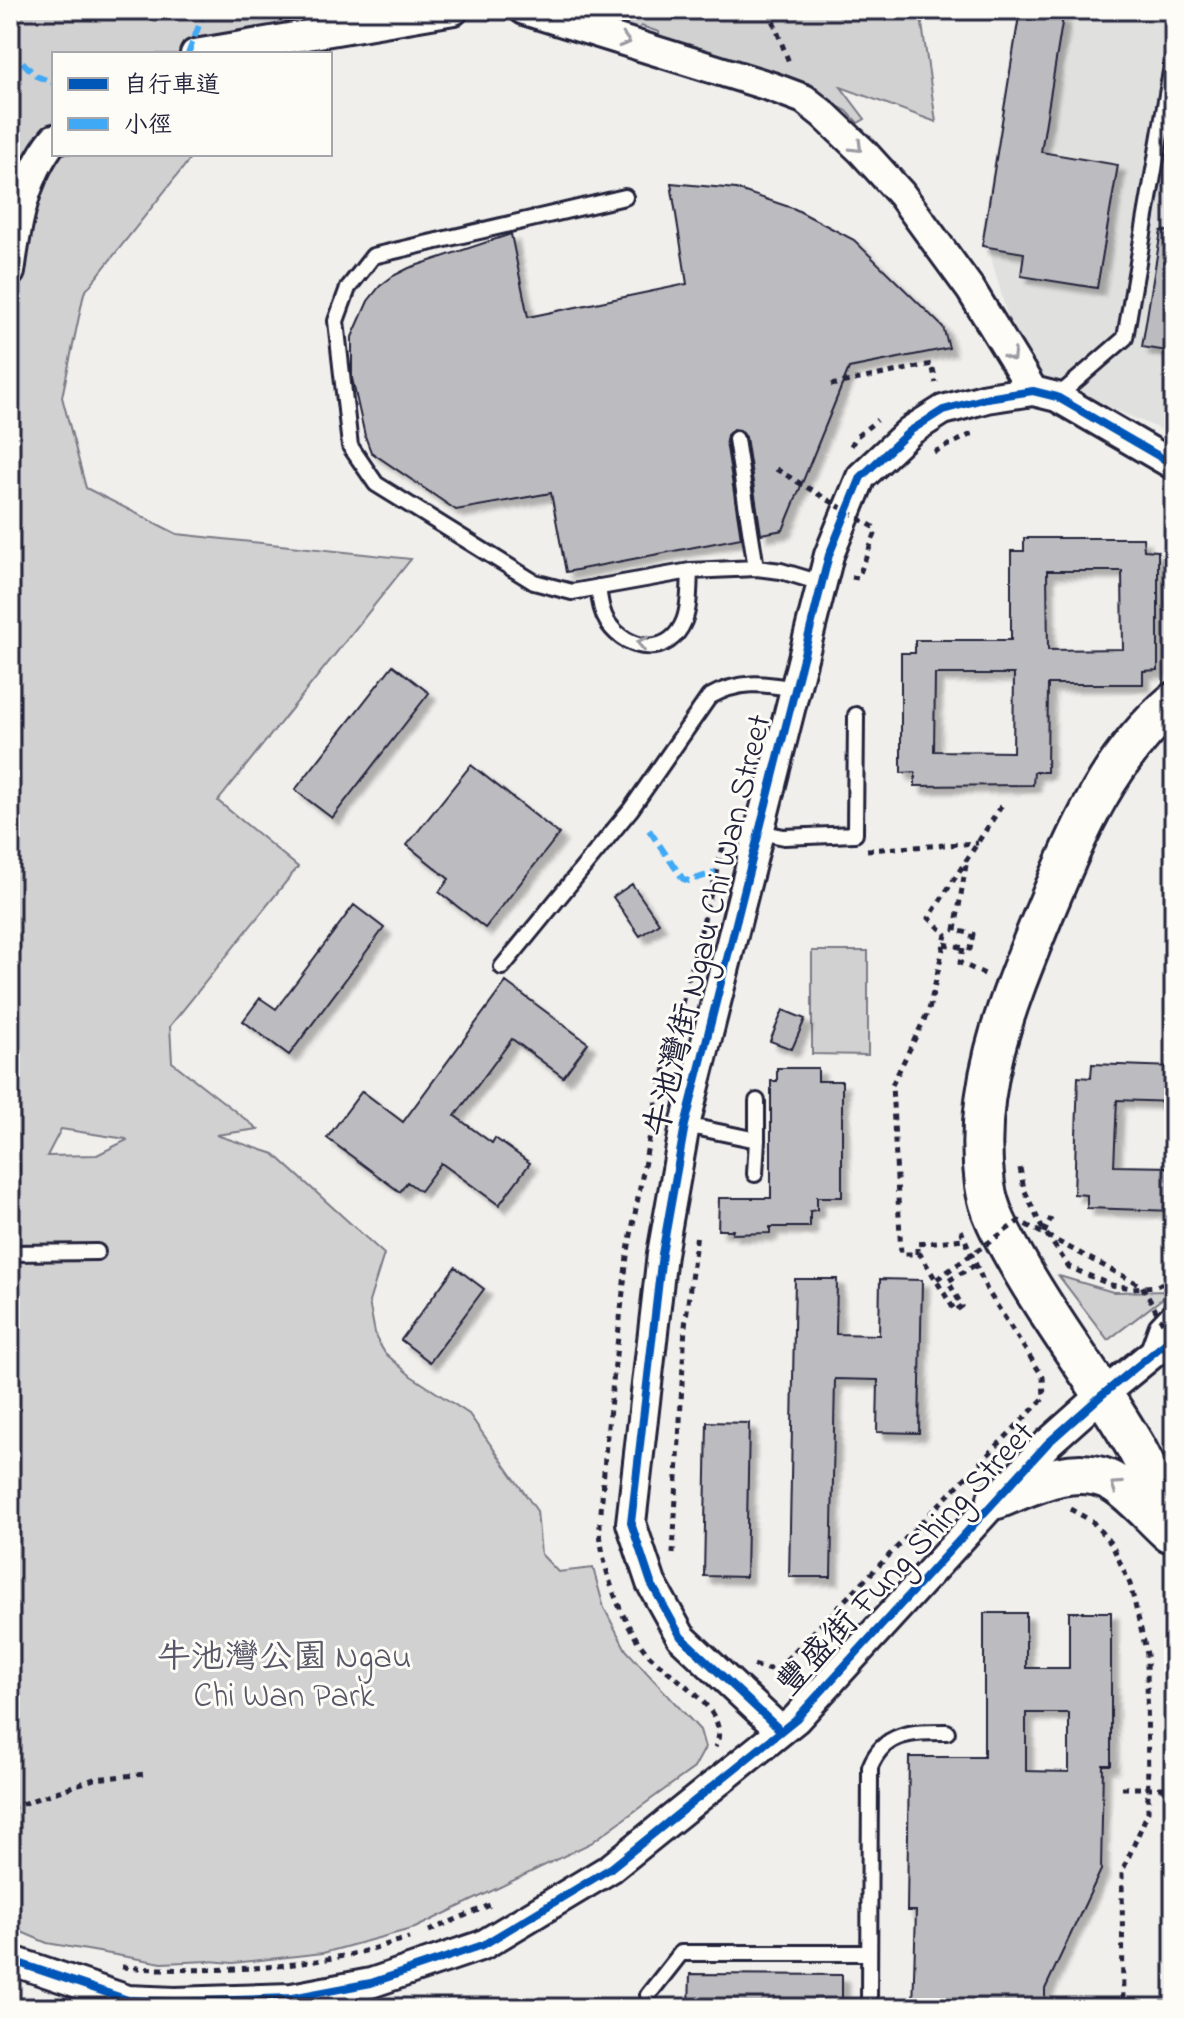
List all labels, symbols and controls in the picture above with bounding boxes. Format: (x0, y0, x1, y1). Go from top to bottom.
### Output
one-way arrow (618, 32, 631, 48)
legend (52, 52, 332, 156)
text: 自行車道 (124, 69, 220, 104)
text: 小徑 (124, 109, 172, 144)
one-way arrow (848, 138, 862, 152)
one-way arrow (1001, 347, 1017, 362)
one-way arrow (635, 636, 649, 653)
street label: 牛池灣街 Ngau Chi Wan Street (633, 709, 787, 1143)
street label: 豐盛街 Fung Shing Street (766, 1411, 1048, 1709)
one-way arrow (1110, 1481, 1124, 1496)
park label: 牛池灣公園 Ngau Chi Wan Park (157, 1634, 411, 1723)

